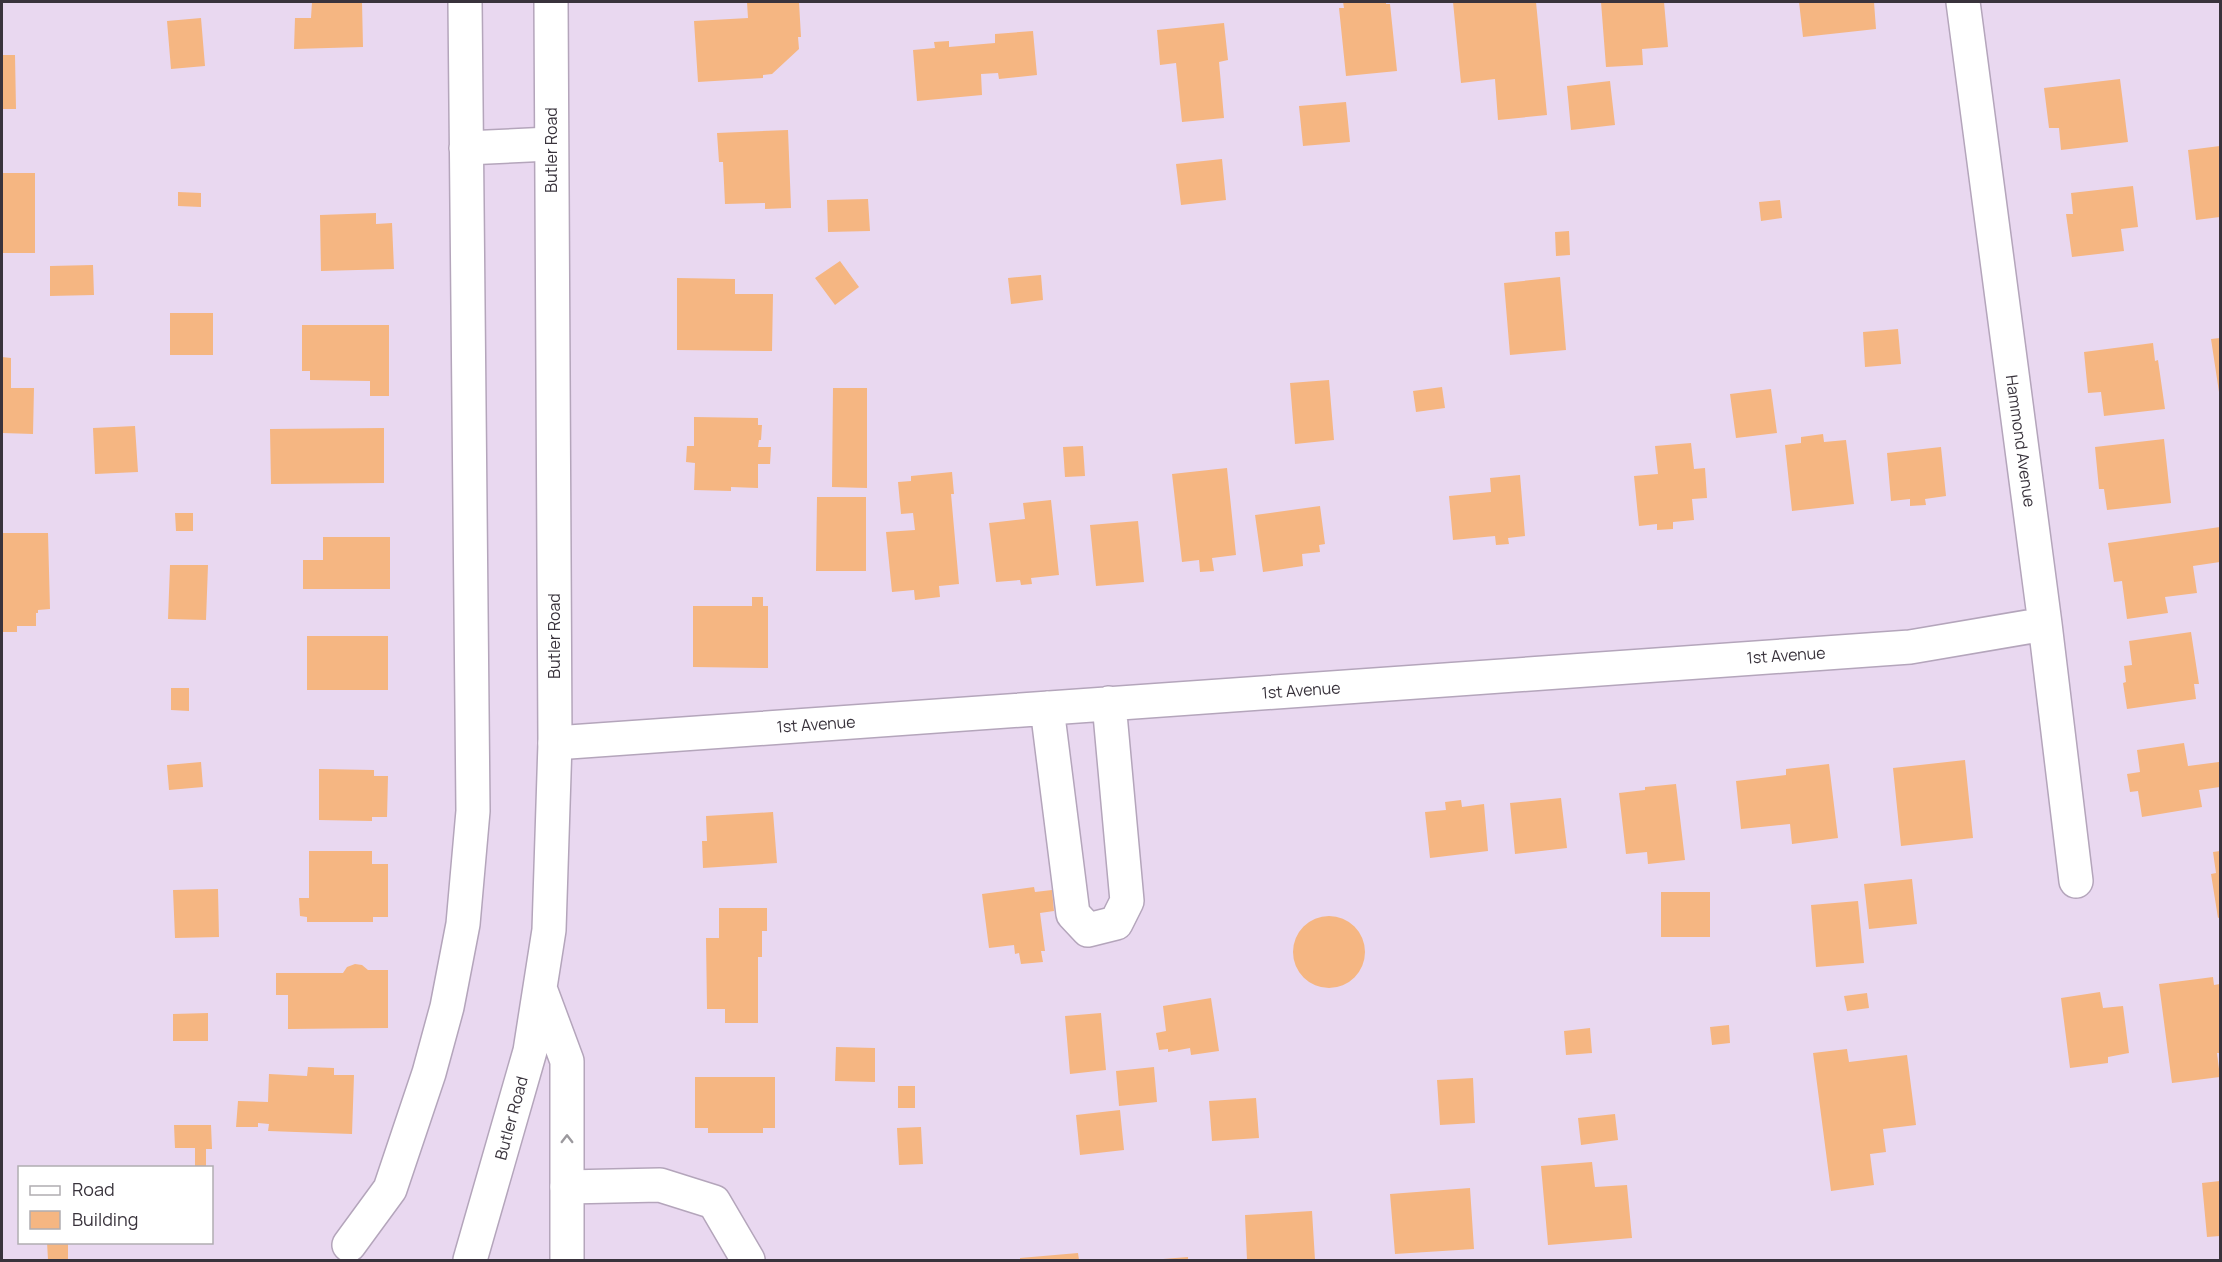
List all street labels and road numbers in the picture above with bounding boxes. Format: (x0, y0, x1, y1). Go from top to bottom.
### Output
street label: Butler Road (540, 107, 562, 193)
street label: Hammond Avenue (2001, 373, 2041, 509)
street label: Butler Road (543, 593, 565, 679)
street label: 1st Avenue (1746, 641, 1826, 669)
street label: 1st Avenue (1261, 676, 1341, 704)
street label: 1st Avenue (776, 710, 856, 738)
street label: Butler Road (489, 1074, 533, 1162)

